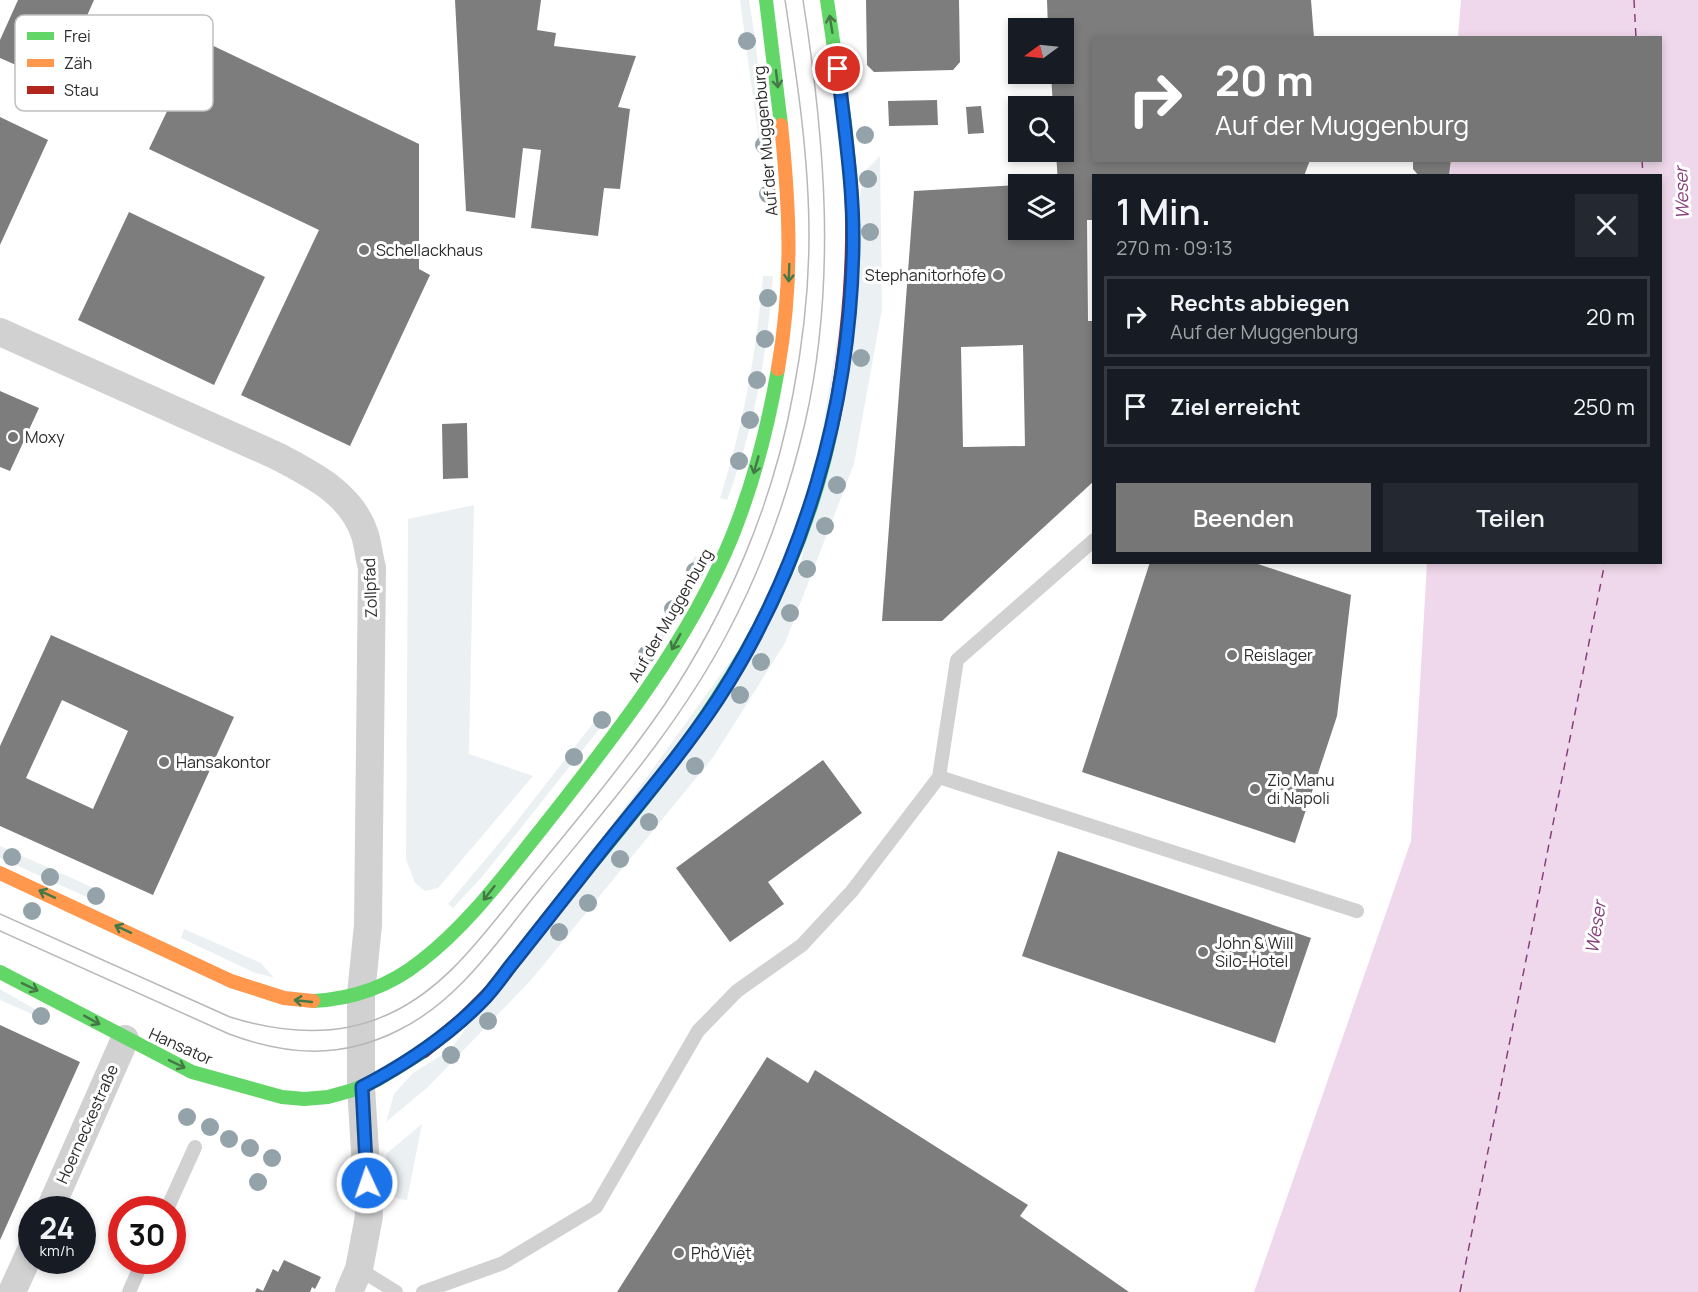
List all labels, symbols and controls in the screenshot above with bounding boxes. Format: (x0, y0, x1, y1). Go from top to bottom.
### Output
legend (15, 15, 213, 111)
one-way arrow (825, 15, 836, 34)
north arrow (1008, 18, 1074, 84)
map controls (1008, 18, 1074, 240)
text: Frei (64, 25, 91, 47)
pin (812, 43, 863, 94)
text: 20 m (1215, 51, 1314, 109)
text: Zäh (64, 52, 92, 74)
icon: arrive (821, 52, 854, 85)
icon: right (1116, 60, 1194, 138)
street label: Auf der Muggenburg (747, 65, 783, 217)
one-way arrow (771, 68, 782, 88)
text: Stau (64, 79, 99, 101)
button: search (1008, 96, 1074, 162)
text: Auf der Muggenburg (1215, 106, 1469, 143)
water label: Weser (1668, 164, 1694, 220)
button: layers (1008, 174, 1074, 240)
text: 1 Min. (1116, 187, 1211, 236)
button: close (1575, 194, 1638, 257)
text: 270 m · 09:13 (1116, 234, 1233, 261)
place label: Schellackhaus (376, 239, 483, 261)
marker: Schellackhaus (357, 243, 371, 257)
one-way arrow (784, 263, 795, 283)
place label: Stephanitorhöfe (865, 264, 986, 286)
marker: Stephanitorhöfe (991, 268, 1005, 282)
text: Rechts abbiegen (1170, 288, 1349, 318)
icon: right (1119, 300, 1152, 333)
text: 20 m (1586, 302, 1635, 332)
text: Auf der Muggenburg (1170, 318, 1358, 345)
icon: arrive (1119, 390, 1152, 423)
text: Ziel erreicht (1170, 392, 1301, 422)
text: 250 m (1573, 392, 1635, 422)
place label: Moxy (25, 426, 65, 448)
marker: Moxy (6, 430, 20, 444)
one-way arrow (750, 455, 761, 474)
button: Beenden (1116, 483, 1371, 552)
button: Teilen (1383, 483, 1638, 552)
street label: Auf der Muggenburg (623, 544, 717, 686)
street label: Zollpfad (358, 558, 382, 618)
one-way arrow (670, 633, 682, 650)
place label: Reislager (1244, 644, 1313, 666)
marker: Reislager (1225, 648, 1239, 662)
place label: Hansakontor (176, 751, 271, 773)
marker: Hansakontor (157, 755, 171, 769)
place label: Zio Manu di Napoli (1267, 769, 1335, 809)
marker: Zio Manu di Napoli (1248, 782, 1262, 796)
one-way arrow (483, 885, 496, 901)
one-way arrow (38, 888, 56, 899)
water label: Weser (1579, 897, 1611, 955)
one-way arrow (114, 923, 132, 935)
place label: John & Will Silo-Hotel (1215, 932, 1294, 972)
marker: John & Will Silo-Hotel (1196, 945, 1210, 959)
one-way arrow (20, 982, 38, 993)
one-way arrow (294, 995, 313, 1006)
one-way arrow (83, 1014, 100, 1026)
street label: Hansator (145, 1022, 217, 1070)
one-way arrow (168, 1059, 186, 1071)
street label: Hoerneckestraße (51, 1061, 123, 1187)
position arrow (335, 1151, 399, 1215)
speed limit sign: 30 (108, 1196, 186, 1274)
text: 24 (39, 1207, 75, 1248)
text: km/h (40, 1240, 74, 1261)
place label: Phở Việt (691, 1242, 752, 1264)
marker: Phở Việt (672, 1246, 686, 1260)

